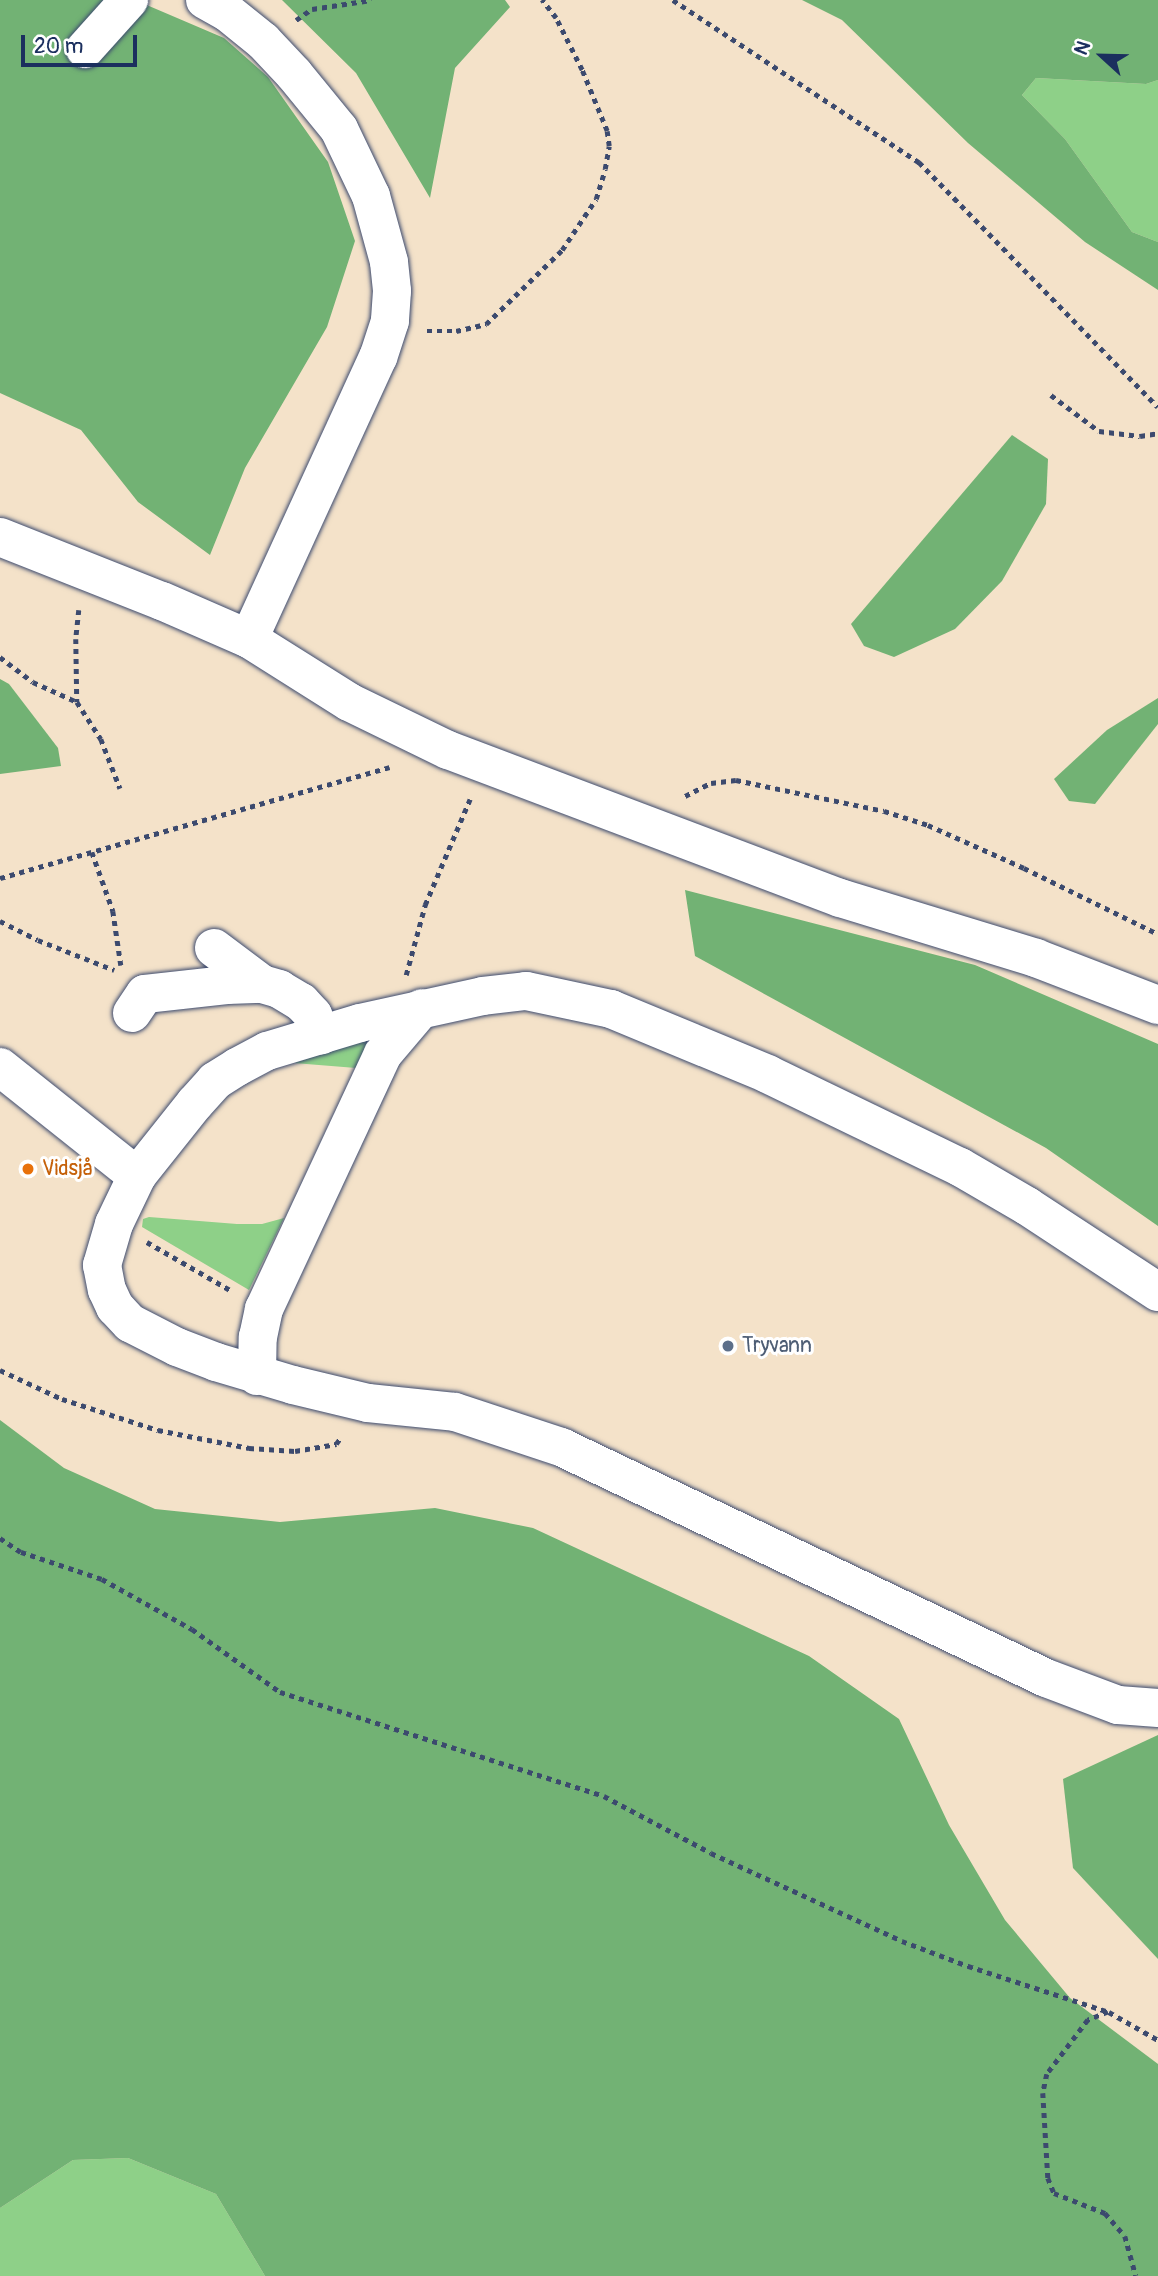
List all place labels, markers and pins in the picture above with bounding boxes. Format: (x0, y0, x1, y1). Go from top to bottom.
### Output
place label: Vidsjå (42, 1156, 94, 1182)
marker: Vidsjå (20, 1161, 36, 1177)
place label: Tryvann (742, 1333, 812, 1359)
marker: Tryvann (720, 1338, 736, 1354)

